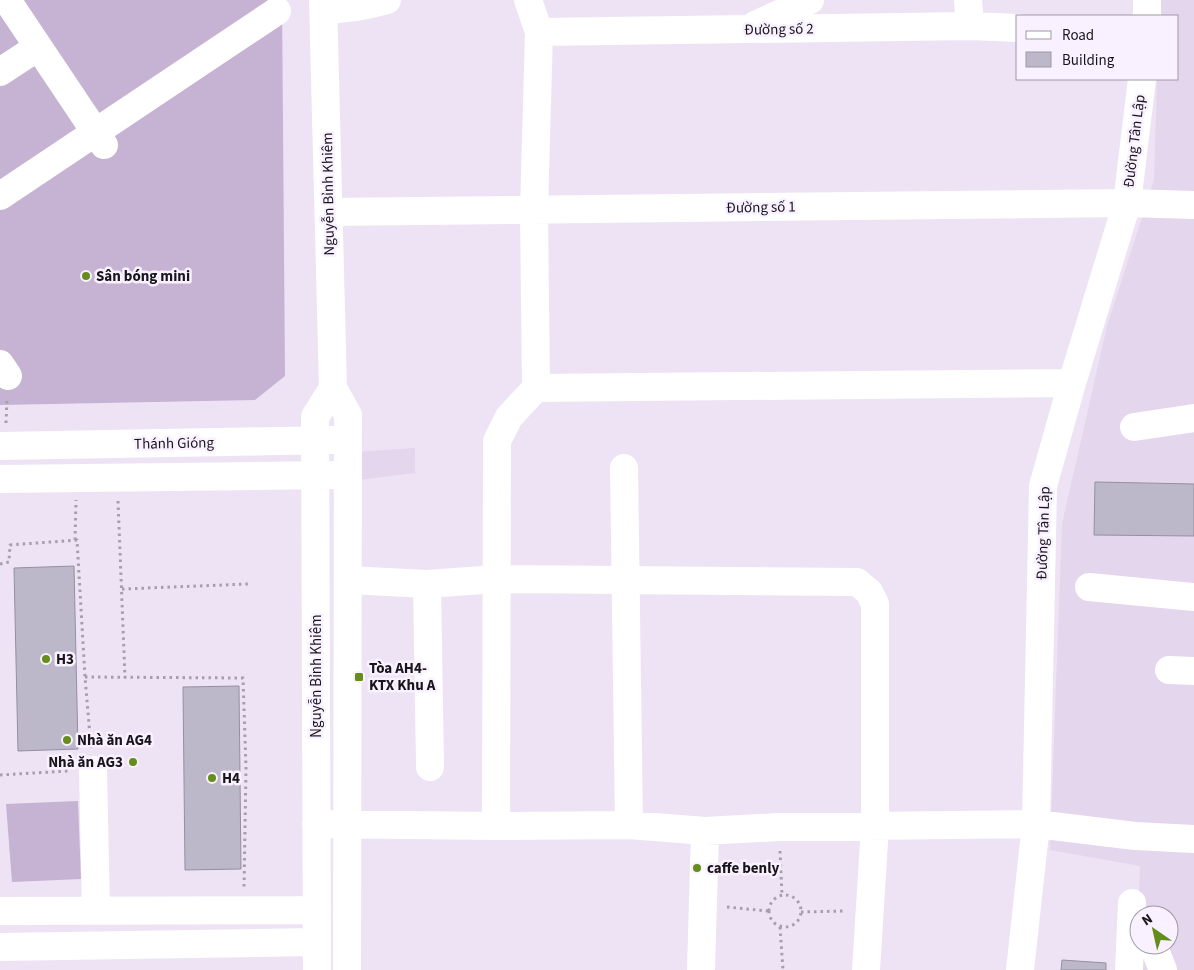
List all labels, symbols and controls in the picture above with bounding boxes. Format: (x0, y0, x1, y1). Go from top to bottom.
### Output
legend (1016, 15, 1179, 80)
street label: Đường số 2 (744, 18, 814, 41)
text: Road (1062, 25, 1094, 46)
text: Building (1062, 50, 1115, 71)
street label: Đường Tân Lập (1118, 93, 1151, 189)
street label: Nguyễn Bỉnh Khiêm (317, 132, 340, 256)
street label: Đường số 1 (726, 196, 796, 219)
place label: Sân bóng mini (96, 266, 190, 287)
marker: Sân bóng mini (80, 270, 92, 282)
street label: Thánh Gióng (134, 432, 215, 455)
street label: Đường Tân Lập (1031, 486, 1056, 580)
street label: Nguyễn Bỉnh Khiêm (306, 614, 327, 738)
place label: H3 (56, 649, 74, 670)
marker: H3 (40, 653, 52, 665)
place label: Tòa AH4- KTX Khu A (369, 658, 436, 696)
marker: Tòa AH4- KTX Khu A (353, 671, 365, 683)
place label: Nhà ăn AG4 (77, 730, 152, 751)
marker: Nhà ăn AG4 (61, 734, 73, 746)
place label: Nhà ăn AG3 (48, 752, 123, 773)
marker: Nhà ăn AG3 (127, 756, 139, 768)
place label: H4 (222, 768, 240, 789)
marker: H4 (206, 772, 218, 784)
place label: caffe benly (707, 858, 779, 879)
marker: caffe benly (691, 862, 703, 874)
north arrow (1129, 905, 1179, 955)
text: N (1138, 909, 1157, 931)

